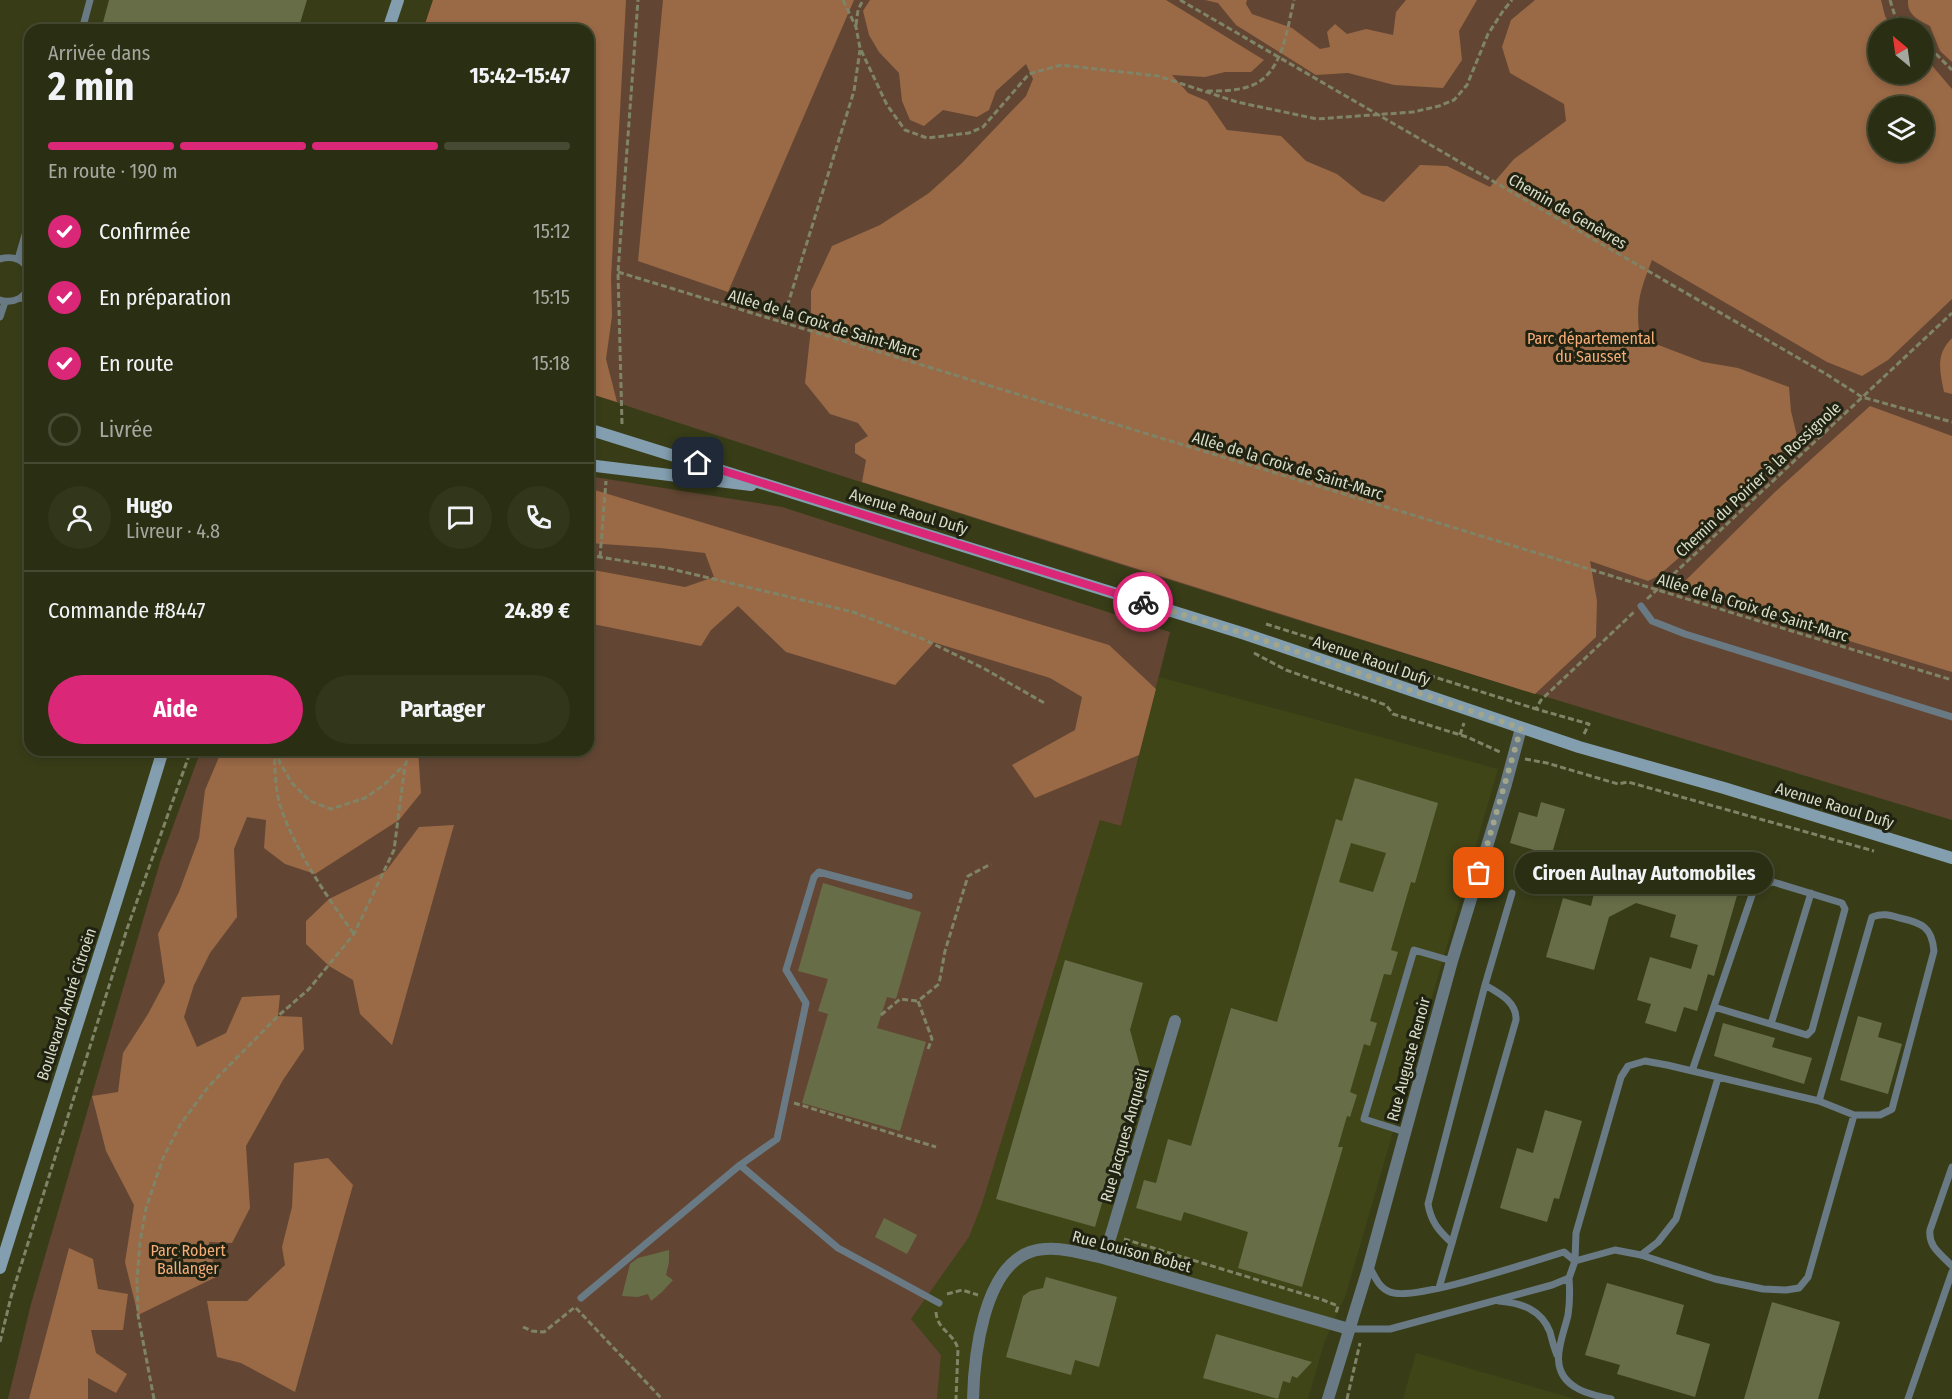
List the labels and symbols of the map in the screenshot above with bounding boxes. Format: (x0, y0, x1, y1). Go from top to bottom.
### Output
north arrow (1868, 18, 1934, 84)
street label: Chemin de Genèvres (1505, 170, 1630, 253)
street label: Allée de la Croix de Saint-Marc (726, 285, 922, 362)
park label: Parc départemental du Sausset (1527, 329, 1655, 366)
street label: Chemin du Poirier à la Rossignole (1672, 398, 1845, 561)
street label: Allée de la Croix de Saint-Marc (1190, 427, 1386, 504)
pin (672, 437, 723, 488)
street label: Avenue Raoul Dufy (847, 484, 971, 539)
street label: Allée de la Croix de Saint-Marc (1655, 569, 1851, 646)
courier (1113, 572, 1173, 632)
street label: Avenue Raoul Dufy (1311, 632, 1434, 690)
street label: Avenue Raoul Dufy (1773, 778, 1897, 833)
pin (1453, 847, 1504, 898)
callout: Ciroen Aulnay Automobiles (1515, 852, 1773, 894)
street label: Boulevard André Citroën (33, 925, 100, 1083)
street label: Rue Auguste Renoir (1383, 995, 1434, 1123)
street label: Rue Jacques Anquetil (1096, 1066, 1153, 1204)
street label: Rue Louison Bobet (1070, 1226, 1194, 1277)
park label: Parc Robert Ballanger (150, 1241, 226, 1278)

